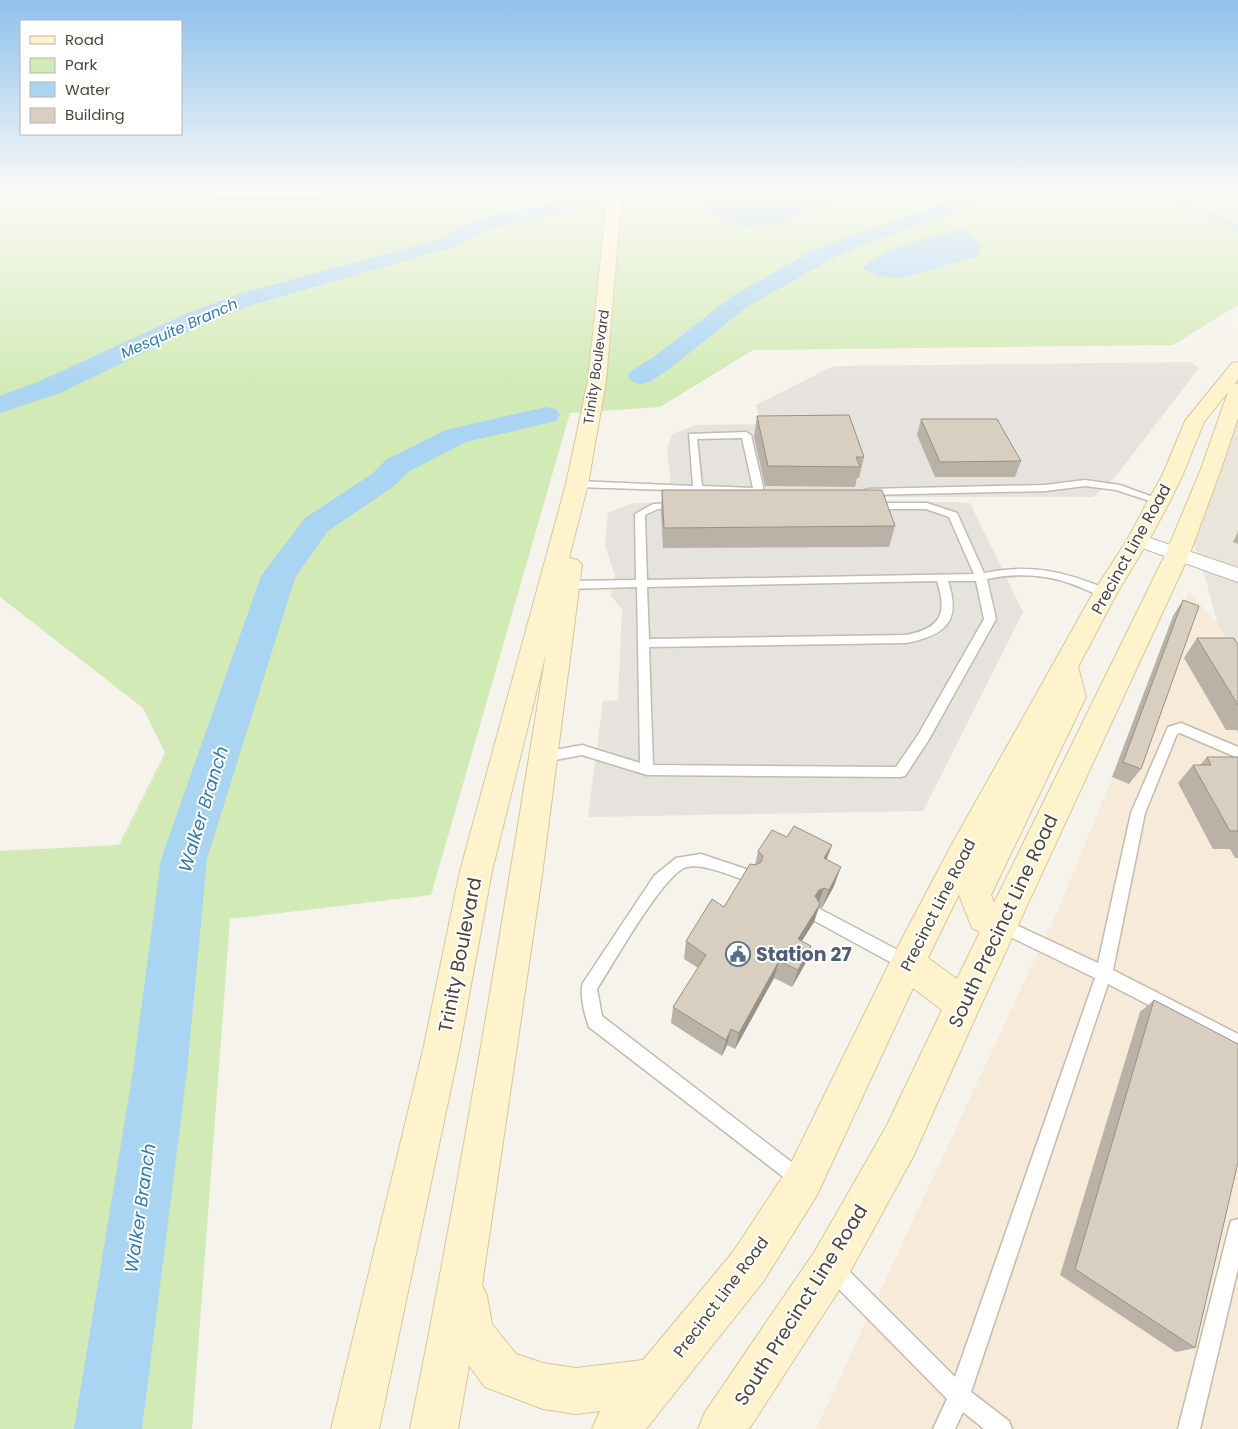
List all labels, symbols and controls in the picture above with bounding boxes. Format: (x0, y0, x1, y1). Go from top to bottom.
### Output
legend (20, 20, 182, 135)
text: Road (65, 29, 104, 50)
text: Park (65, 54, 97, 75)
text: Water (65, 79, 111, 100)
text: Building (65, 104, 125, 125)
water label: Mesquite Branch (117, 293, 241, 363)
street label: Trinity Boulevard (578, 308, 614, 426)
street label: Precinct Line Road (1086, 480, 1176, 618)
water label: Walker Branch (172, 743, 234, 875)
street label: South Precinct Line Road (942, 810, 1064, 1032)
street label: Precinct Line Road (895, 835, 981, 975)
street label: Trinity Boulevard (432, 875, 488, 1035)
public building icon: Station 27 (725, 941, 751, 967)
place label: Station 27 (756, 941, 852, 968)
water label: Walker Branch (119, 1142, 161, 1274)
street label: South Precinct Line Road (728, 1199, 874, 1411)
street label: Precinct Line Road (668, 1232, 774, 1362)

